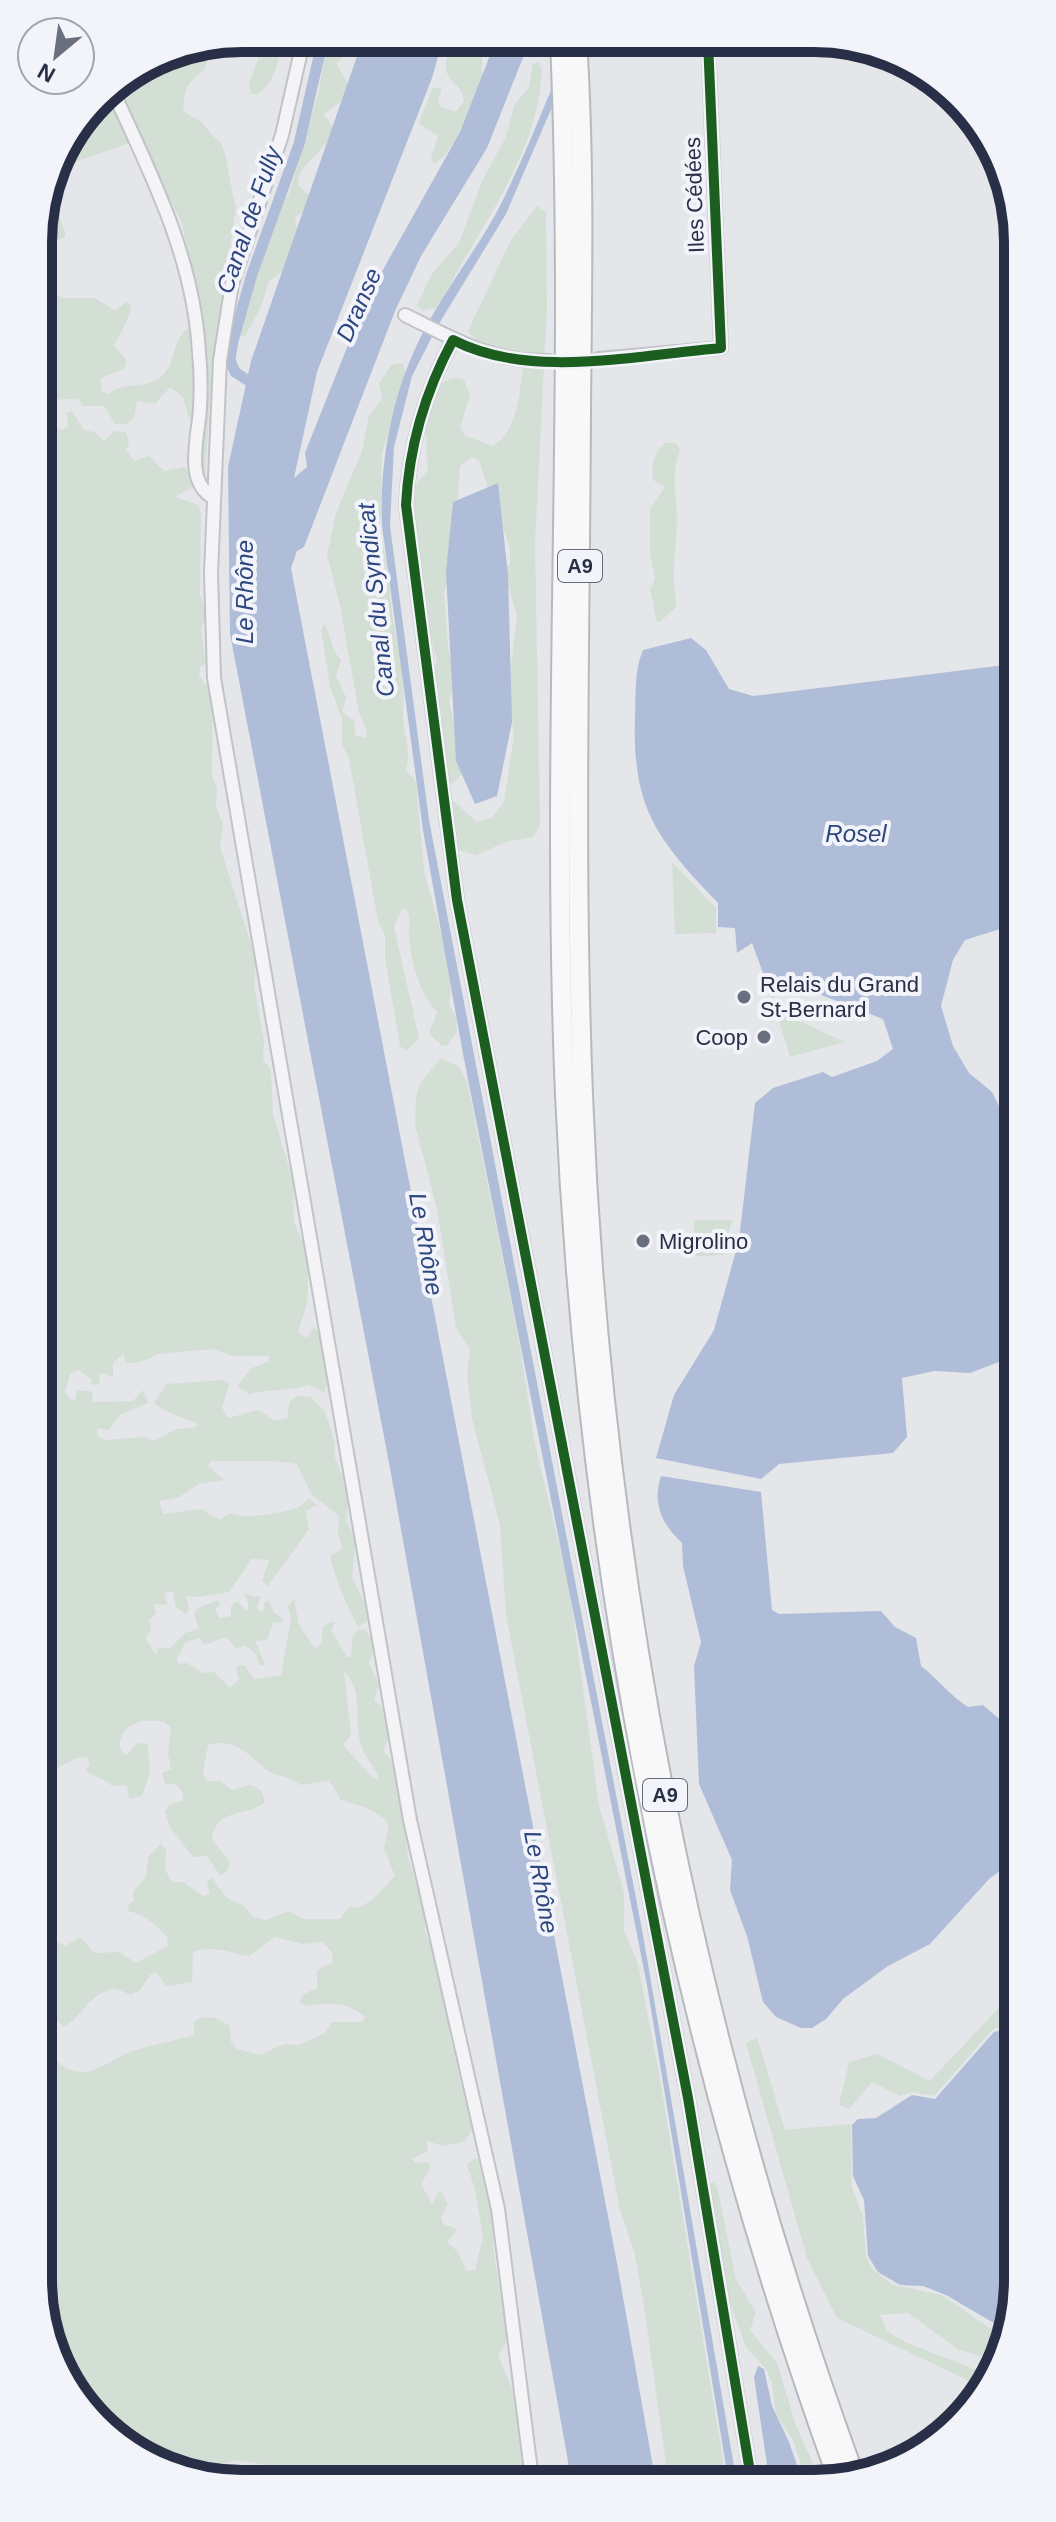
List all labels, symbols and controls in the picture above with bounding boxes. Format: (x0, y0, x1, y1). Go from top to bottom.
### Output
north arrow (16, 16, 96, 96)
text: N (34, 58, 60, 88)
street label: Iles Cédées (680, 136, 709, 253)
water label: Canal de Fully (211, 141, 287, 297)
water label: Dranse (330, 264, 387, 346)
water label: Canal du Syndicat (352, 500, 399, 698)
water label: Le Rhône (231, 540, 258, 644)
road number: A9 (558, 550, 602, 582)
water label: Rosel (825, 820, 887, 847)
place label: Relais du Grand St-Bernard (760, 972, 919, 1022)
marker: Relais du Grand St-Bernard (735, 988, 753, 1006)
place label: Coop (695, 1025, 748, 1050)
marker: Coop (755, 1028, 773, 1046)
water label: Le Rhône (404, 1190, 449, 1298)
place label: Migrolino (659, 1229, 748, 1254)
marker: Migrolino (634, 1232, 652, 1250)
road number: A9 (643, 1779, 687, 1811)
water label: Le Rhône (519, 1828, 564, 1936)

